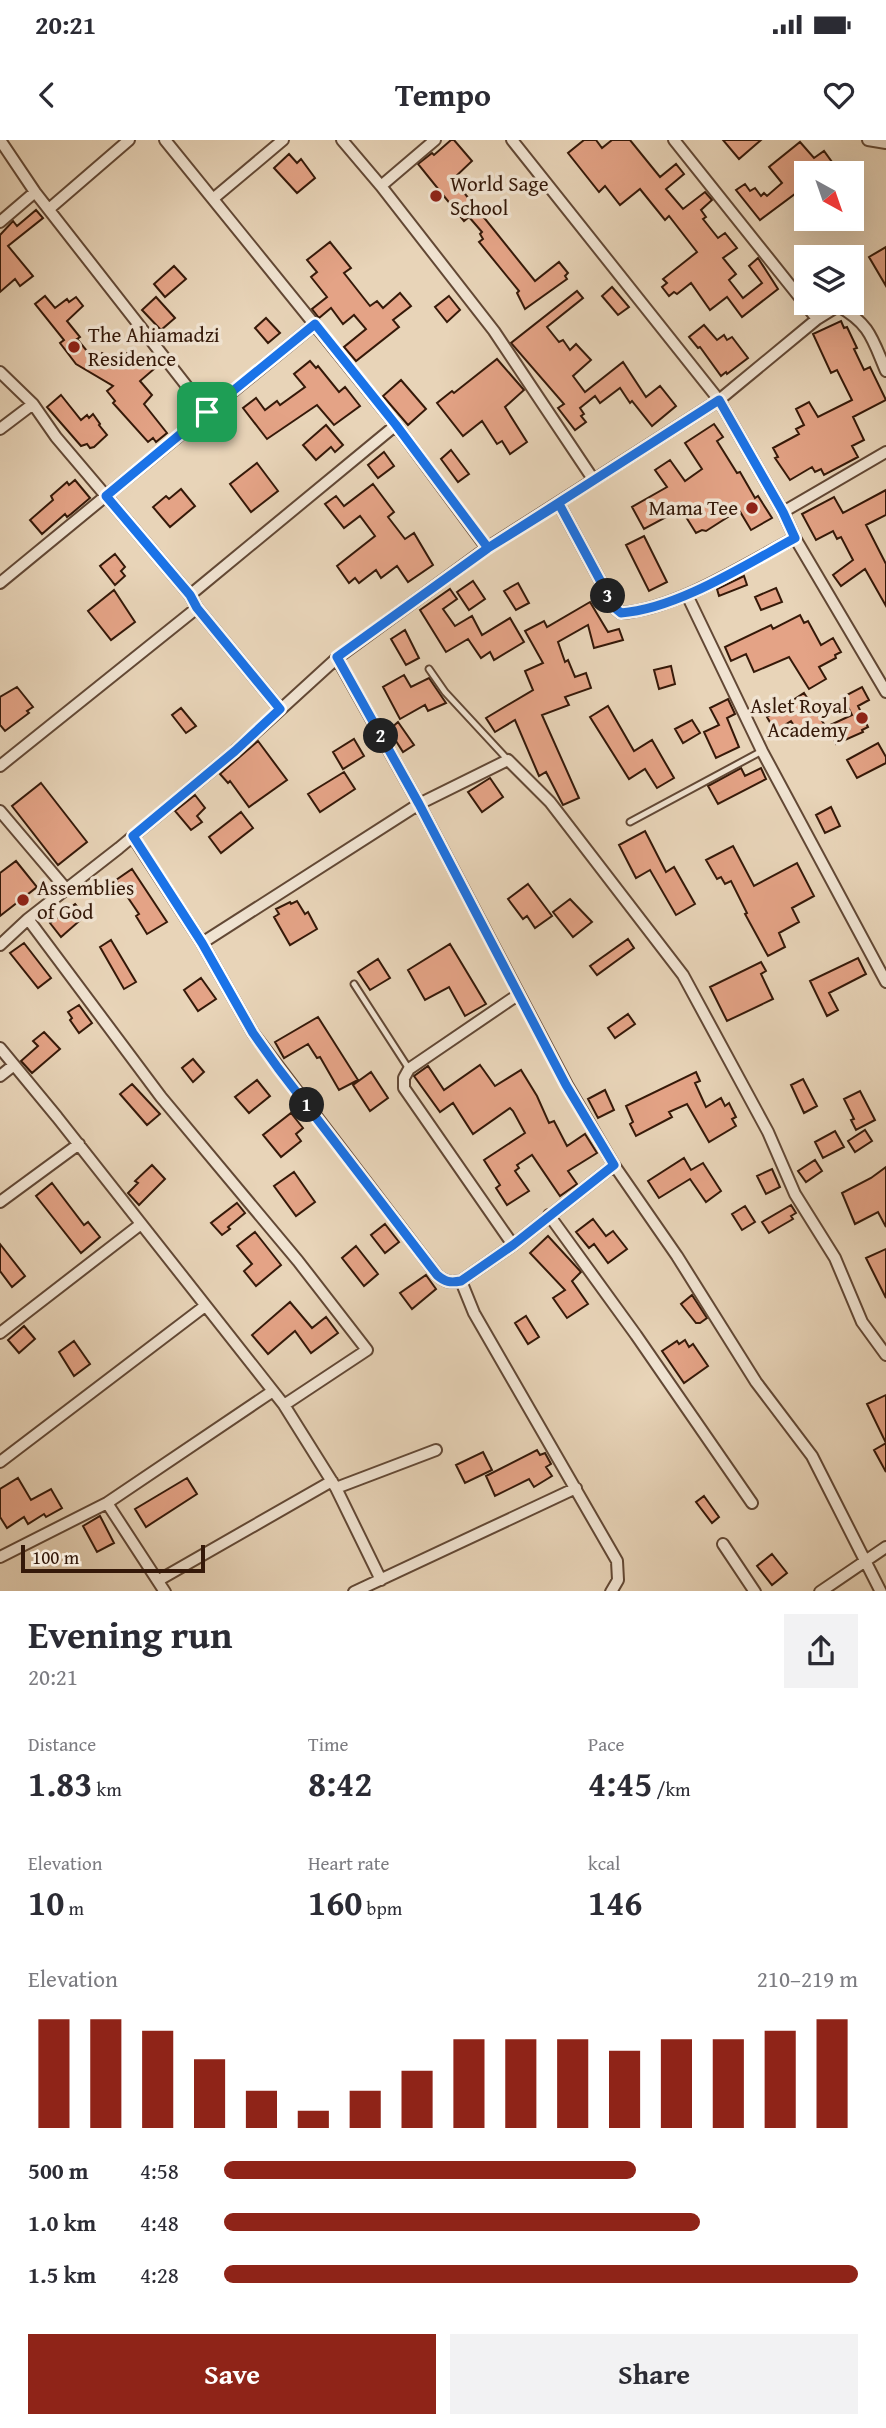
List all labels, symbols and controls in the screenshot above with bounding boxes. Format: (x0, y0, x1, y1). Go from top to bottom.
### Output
text: 20:21 (35, 5, 96, 44)
text: Tempo (395, 71, 491, 118)
icon: back (28, 76, 66, 114)
icon: heart (820, 76, 858, 114)
north arrow (794, 161, 864, 231)
map controls (794, 161, 864, 315)
place label: World Sage School (450, 168, 549, 223)
marker: World Sage School (428, 188, 444, 204)
button: layers (794, 245, 864, 315)
place label: The Ahiamadzi Residence (88, 319, 220, 374)
marker: The Ahiamadzi Residence (66, 339, 82, 355)
pin (177, 382, 237, 442)
icon: arrive (188, 393, 226, 431)
place label: Mama Tee (648, 492, 738, 523)
marker: Mama Tee (744, 500, 760, 516)
pin: 3 (590, 578, 626, 614)
text: 3 (603, 581, 612, 609)
place label: Aslet Royal Academy (750, 690, 849, 745)
marker: Aslet Royal Academy (854, 710, 870, 726)
pin: 2 (364, 718, 398, 754)
text: 2 (376, 721, 385, 749)
place label: Assemblies of God (37, 872, 134, 927)
marker: Assemblies of God (15, 892, 31, 908)
pin: 1 (290, 1088, 324, 1122)
text: 1 (302, 1090, 311, 1118)
scale bar (21, 1542, 205, 1574)
text: 100 m (32, 1543, 79, 1571)
text: Evening run (28, 1606, 232, 1662)
button: share (784, 1614, 858, 1688)
text: 20:21 (28, 1660, 78, 1693)
text: Distance (28, 1730, 96, 1758)
text: Time (308, 1730, 348, 1758)
text: Pace (588, 1730, 625, 1758)
text: 1.83 (28, 1758, 92, 1809)
text: 8:42 (308, 1758, 372, 1809)
text: 4:45 (588, 1758, 652, 1809)
text: km (92, 1775, 122, 1803)
text: /km (652, 1775, 691, 1803)
text: Elevation (28, 1849, 102, 1877)
text: Heart rate (308, 1849, 389, 1877)
text: kcal (588, 1849, 620, 1877)
text: 10 (28, 1877, 64, 1928)
text: 160 (308, 1877, 362, 1928)
text: 146 (588, 1877, 642, 1928)
text: m (64, 1894, 84, 1922)
text: bpm (362, 1894, 402, 1922)
text: Elevation (28, 1962, 118, 1995)
text: 210–219 m (757, 1962, 858, 1995)
text: 500 m (28, 2154, 89, 2187)
text: 4:58 (140, 2154, 179, 2187)
text: 1.0 km (28, 2206, 96, 2239)
text: 4:48 (140, 2206, 179, 2239)
text: 1.5 km (28, 2258, 96, 2291)
text: 4:28 (140, 2258, 179, 2291)
button: Save (28, 2334, 436, 2414)
button: Share (450, 2334, 858, 2414)

